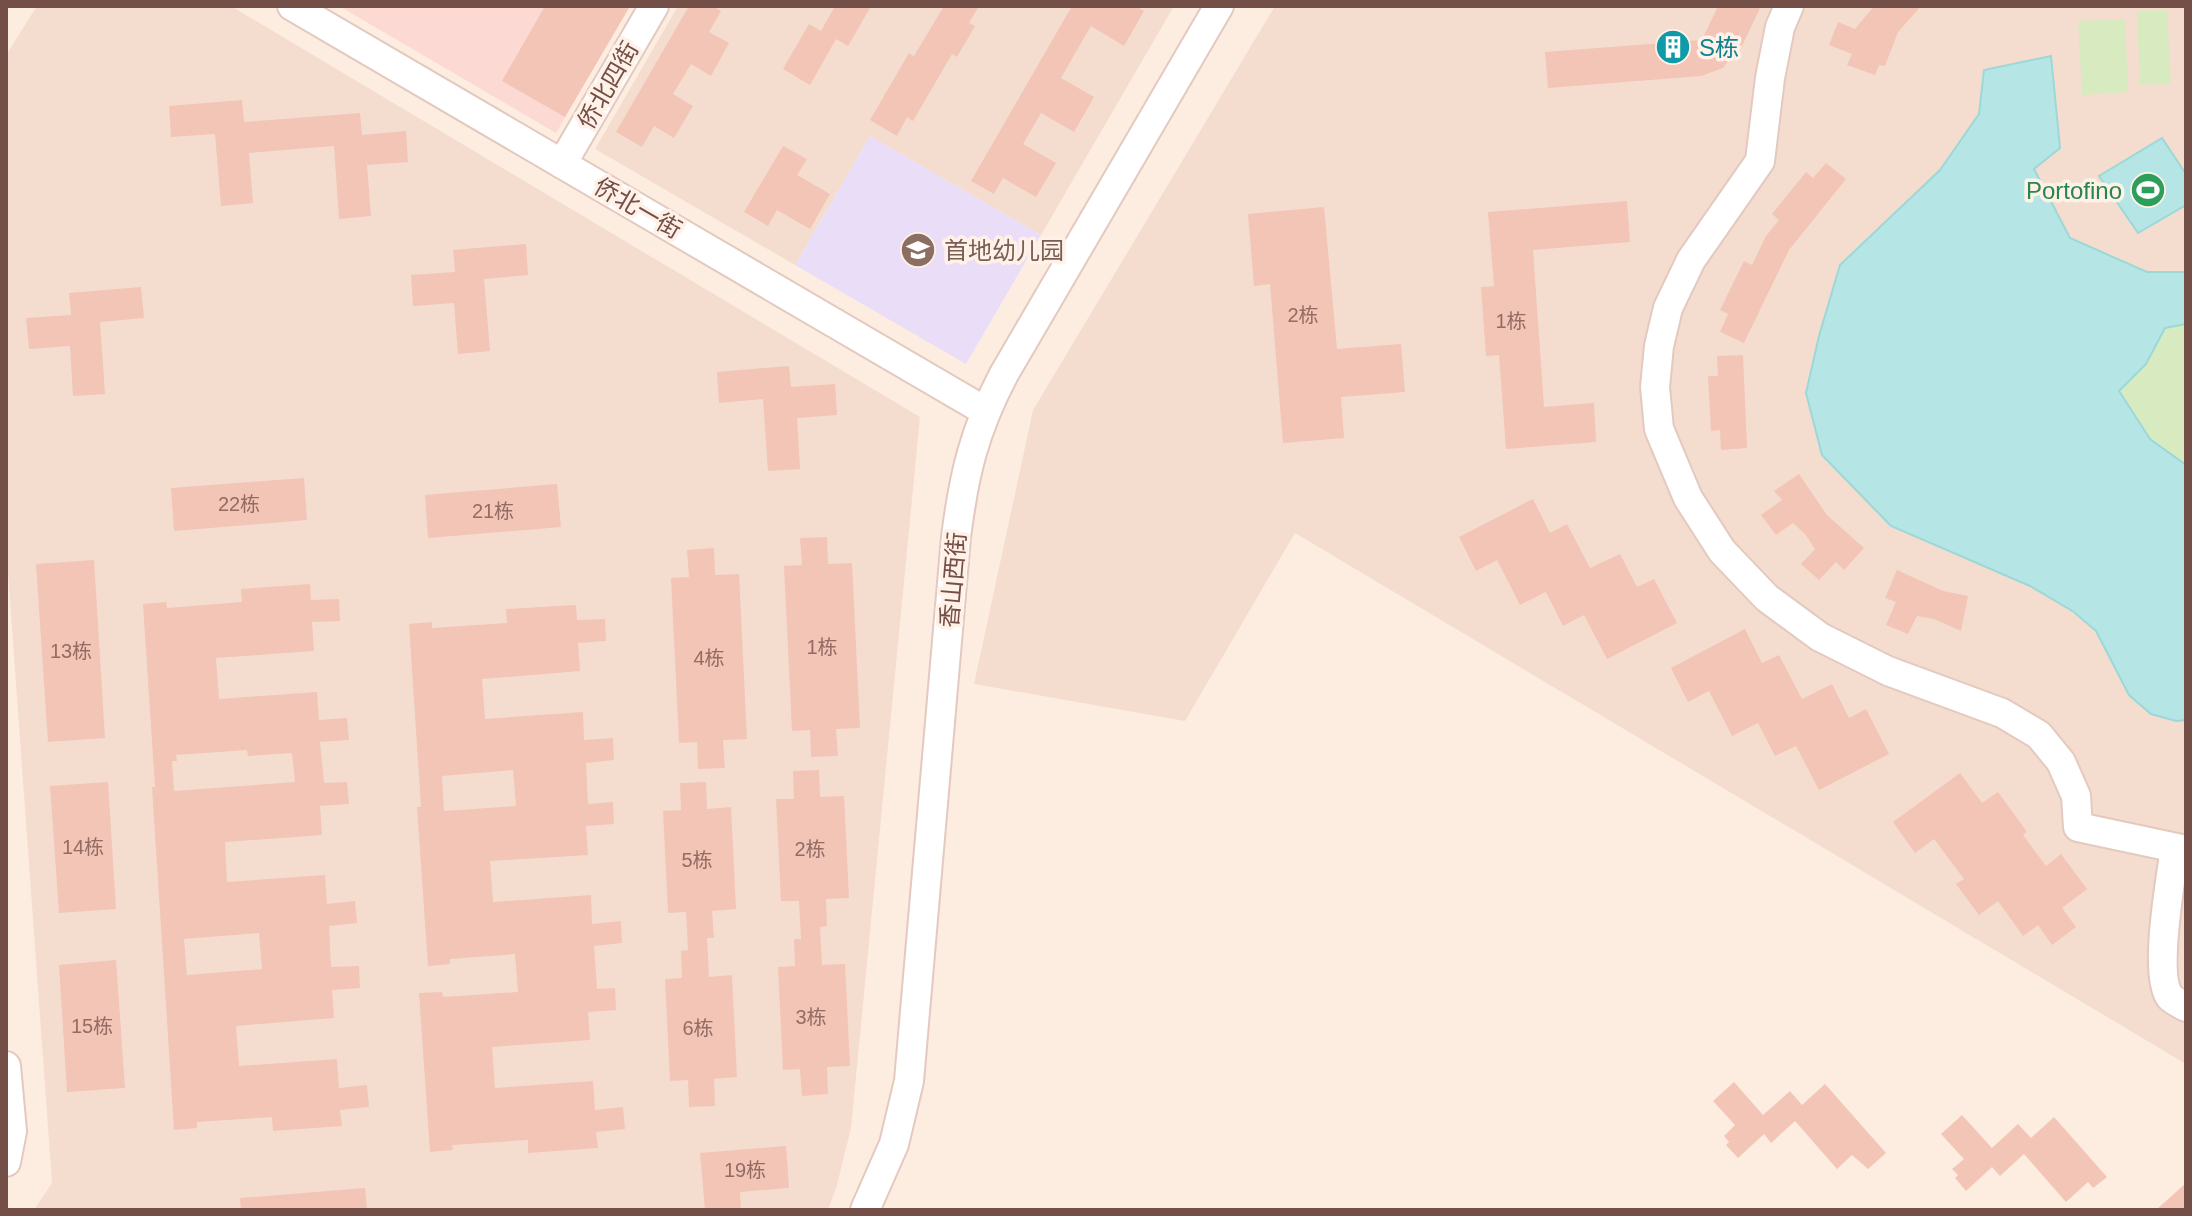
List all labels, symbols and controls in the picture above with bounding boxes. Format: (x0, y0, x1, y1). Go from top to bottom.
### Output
building icon: S栋 (1654, 28, 1692, 66)
place label: S栋 (1699, 34, 1739, 61)
street label: 侨北四街 (572, 37, 644, 133)
sports icon: Portofino (2129, 171, 2167, 209)
street label: 侨北一街 (590, 172, 686, 244)
place label: Portofino (2026, 177, 2122, 204)
school or university icon: 首地幼儿园 (899, 231, 937, 269)
place label: 首地幼儿园 (944, 237, 1064, 264)
house number: 2栋 (1287, 304, 1319, 326)
house number: 1栋 (1495, 310, 1527, 332)
house number: 22栋 (218, 493, 260, 515)
house number: 21栋 (472, 500, 514, 522)
street label: 香山西街 (935, 531, 971, 629)
house number: 1栋 (806, 636, 838, 658)
house number: 13栋 (50, 640, 92, 662)
house number: 4栋 (693, 647, 725, 669)
house number: 14栋 (62, 836, 104, 858)
house number: 2栋 (794, 838, 826, 860)
house number: 5栋 (681, 849, 713, 871)
house number: 3栋 (795, 1006, 827, 1028)
house number: 15栋 (71, 1015, 113, 1037)
house number: 6栋 (682, 1017, 714, 1039)
house number: 19栋 (724, 1159, 766, 1181)

